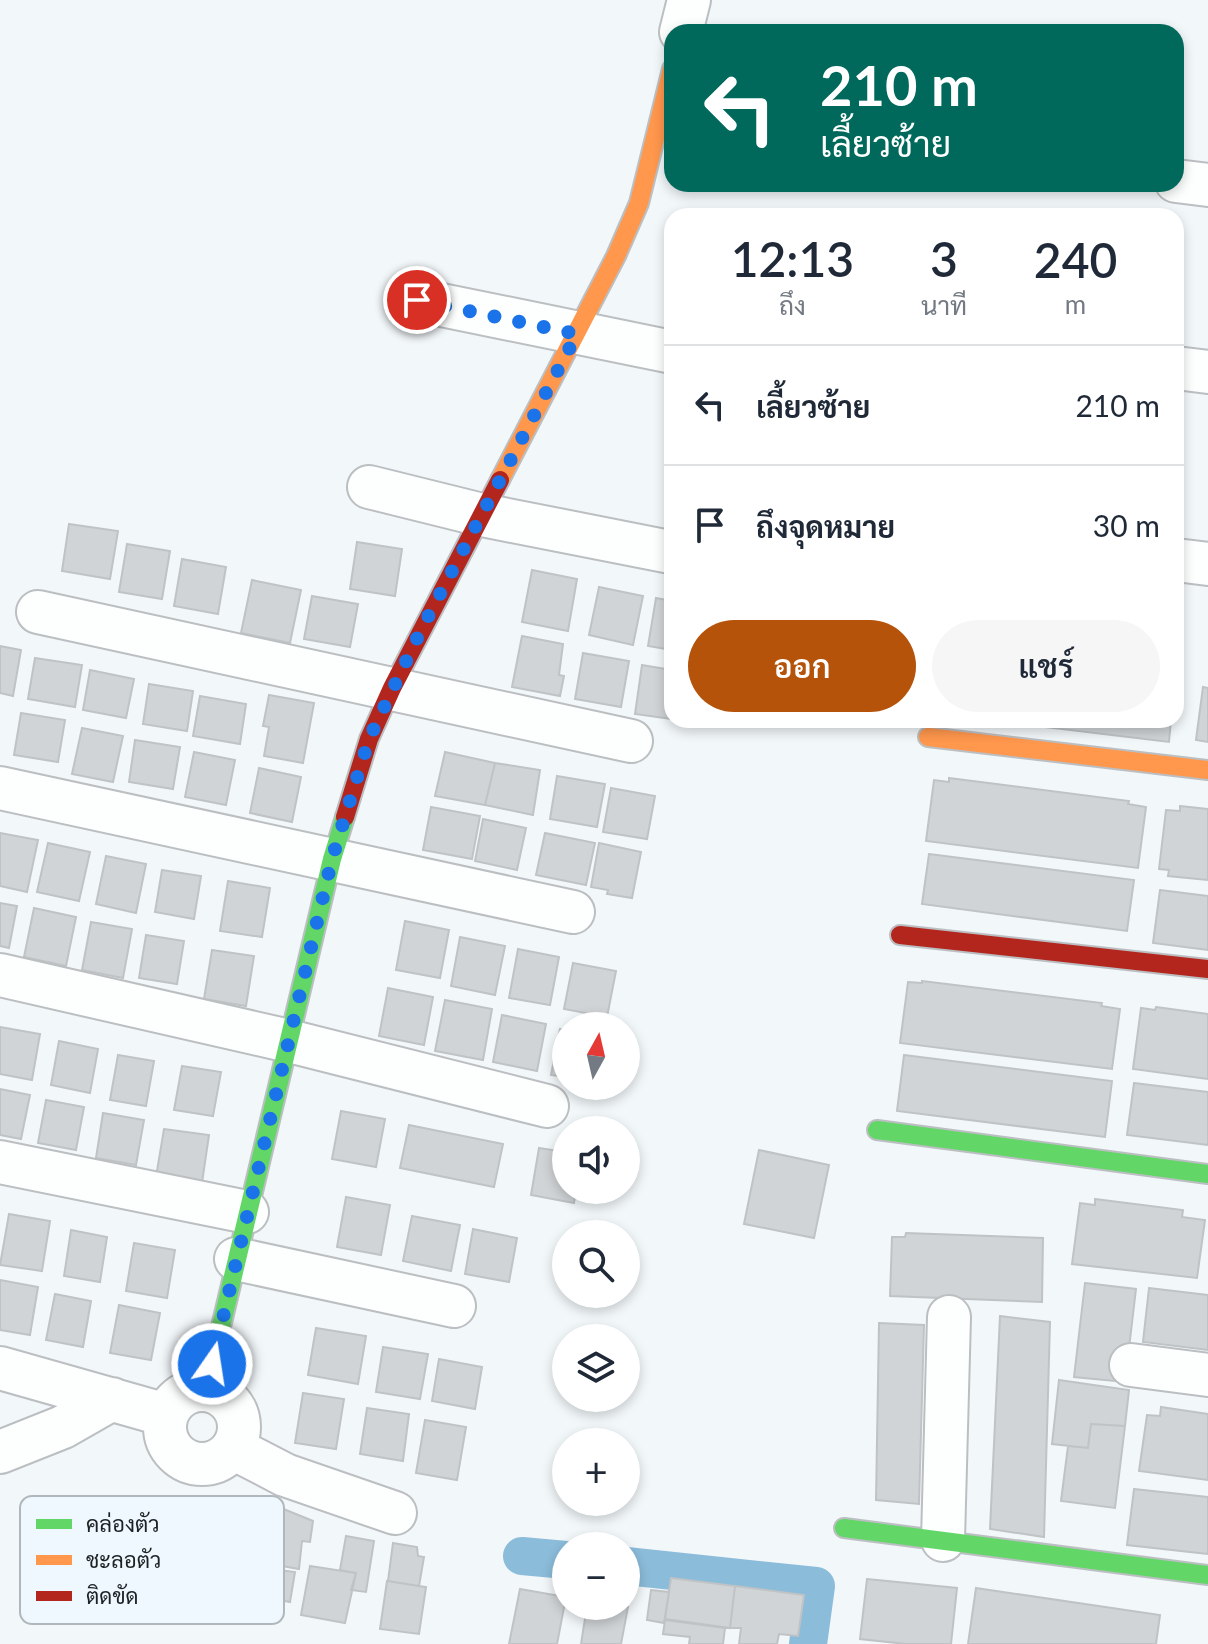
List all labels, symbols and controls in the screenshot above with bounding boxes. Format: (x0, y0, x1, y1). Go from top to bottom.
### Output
text: 210 m (820, 51, 978, 118)
icon: left (688, 56, 792, 160)
text: เลี้ยวซ้าย (820, 121, 951, 165)
text: 12:13 (731, 230, 854, 287)
text: 3 (930, 230, 958, 287)
text: 240 (1034, 231, 1117, 288)
pin (383, 266, 451, 334)
icon: arrive (395, 278, 439, 322)
text: m (1065, 288, 1086, 320)
text: ถึง (779, 289, 806, 321)
text: นาที (921, 289, 967, 321)
icon: left (688, 383, 732, 427)
text: 210 m (1075, 387, 1160, 423)
text: เลี้ยวซ้าย (756, 388, 870, 424)
icon: arrive (688, 503, 732, 547)
text: 30 m (1093, 507, 1160, 543)
text: ถึงจุดหมาย (756, 508, 895, 544)
button: ออก (688, 620, 916, 712)
button: แชร์ (932, 620, 1160, 712)
north arrow (552, 1012, 640, 1100)
map controls (552, 1012, 640, 1620)
button: sound (552, 1116, 640, 1204)
button: search (552, 1220, 640, 1308)
position arrow (170, 1322, 254, 1406)
button: layers (552, 1324, 640, 1412)
button: + (552, 1428, 640, 1516)
legend (20, 1496, 284, 1624)
text: คล่องตัว (86, 1510, 160, 1537)
button: − (552, 1532, 640, 1620)
text: ชะลอตัว (86, 1546, 161, 1573)
text: ติดขัด (86, 1582, 138, 1609)

